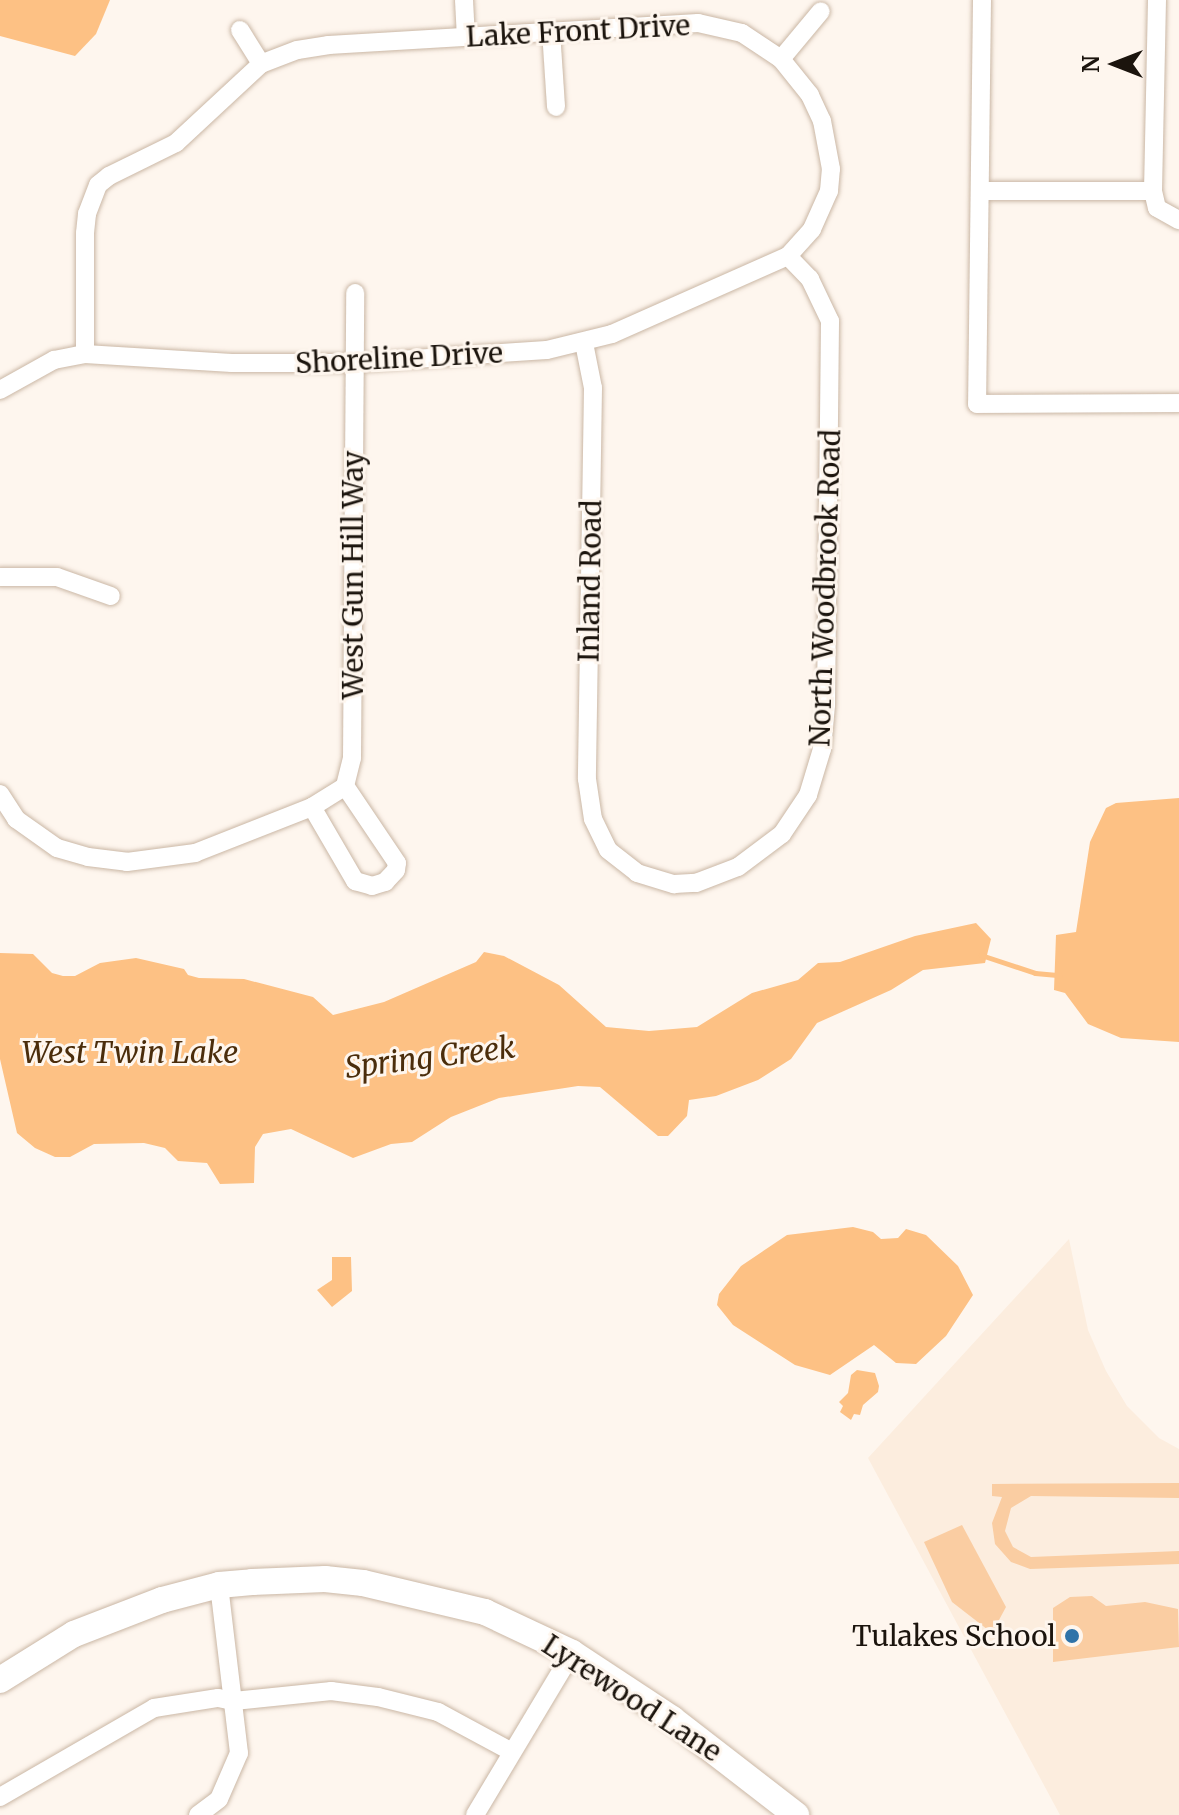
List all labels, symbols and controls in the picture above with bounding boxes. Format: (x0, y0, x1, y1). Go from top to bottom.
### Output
street label: Lake Front Drive (465, 8, 691, 54)
north arrow (1075, 24, 1155, 104)
text: N (1077, 55, 1105, 73)
street label: Shoreline Drive (294, 336, 504, 380)
street label: North Woodbrook Road (803, 429, 847, 747)
street label: West Gun Hill Way (336, 451, 370, 699)
street label: Inland Road (572, 500, 608, 662)
water label: Spring Creek (343, 1029, 517, 1085)
water label: West Twin Lake (22, 1034, 238, 1070)
place label: Tulakes School (852, 1619, 1056, 1653)
marker: Tulakes School (1063, 1627, 1081, 1645)
street label: Lyrewood Lane (536, 1628, 728, 1768)

